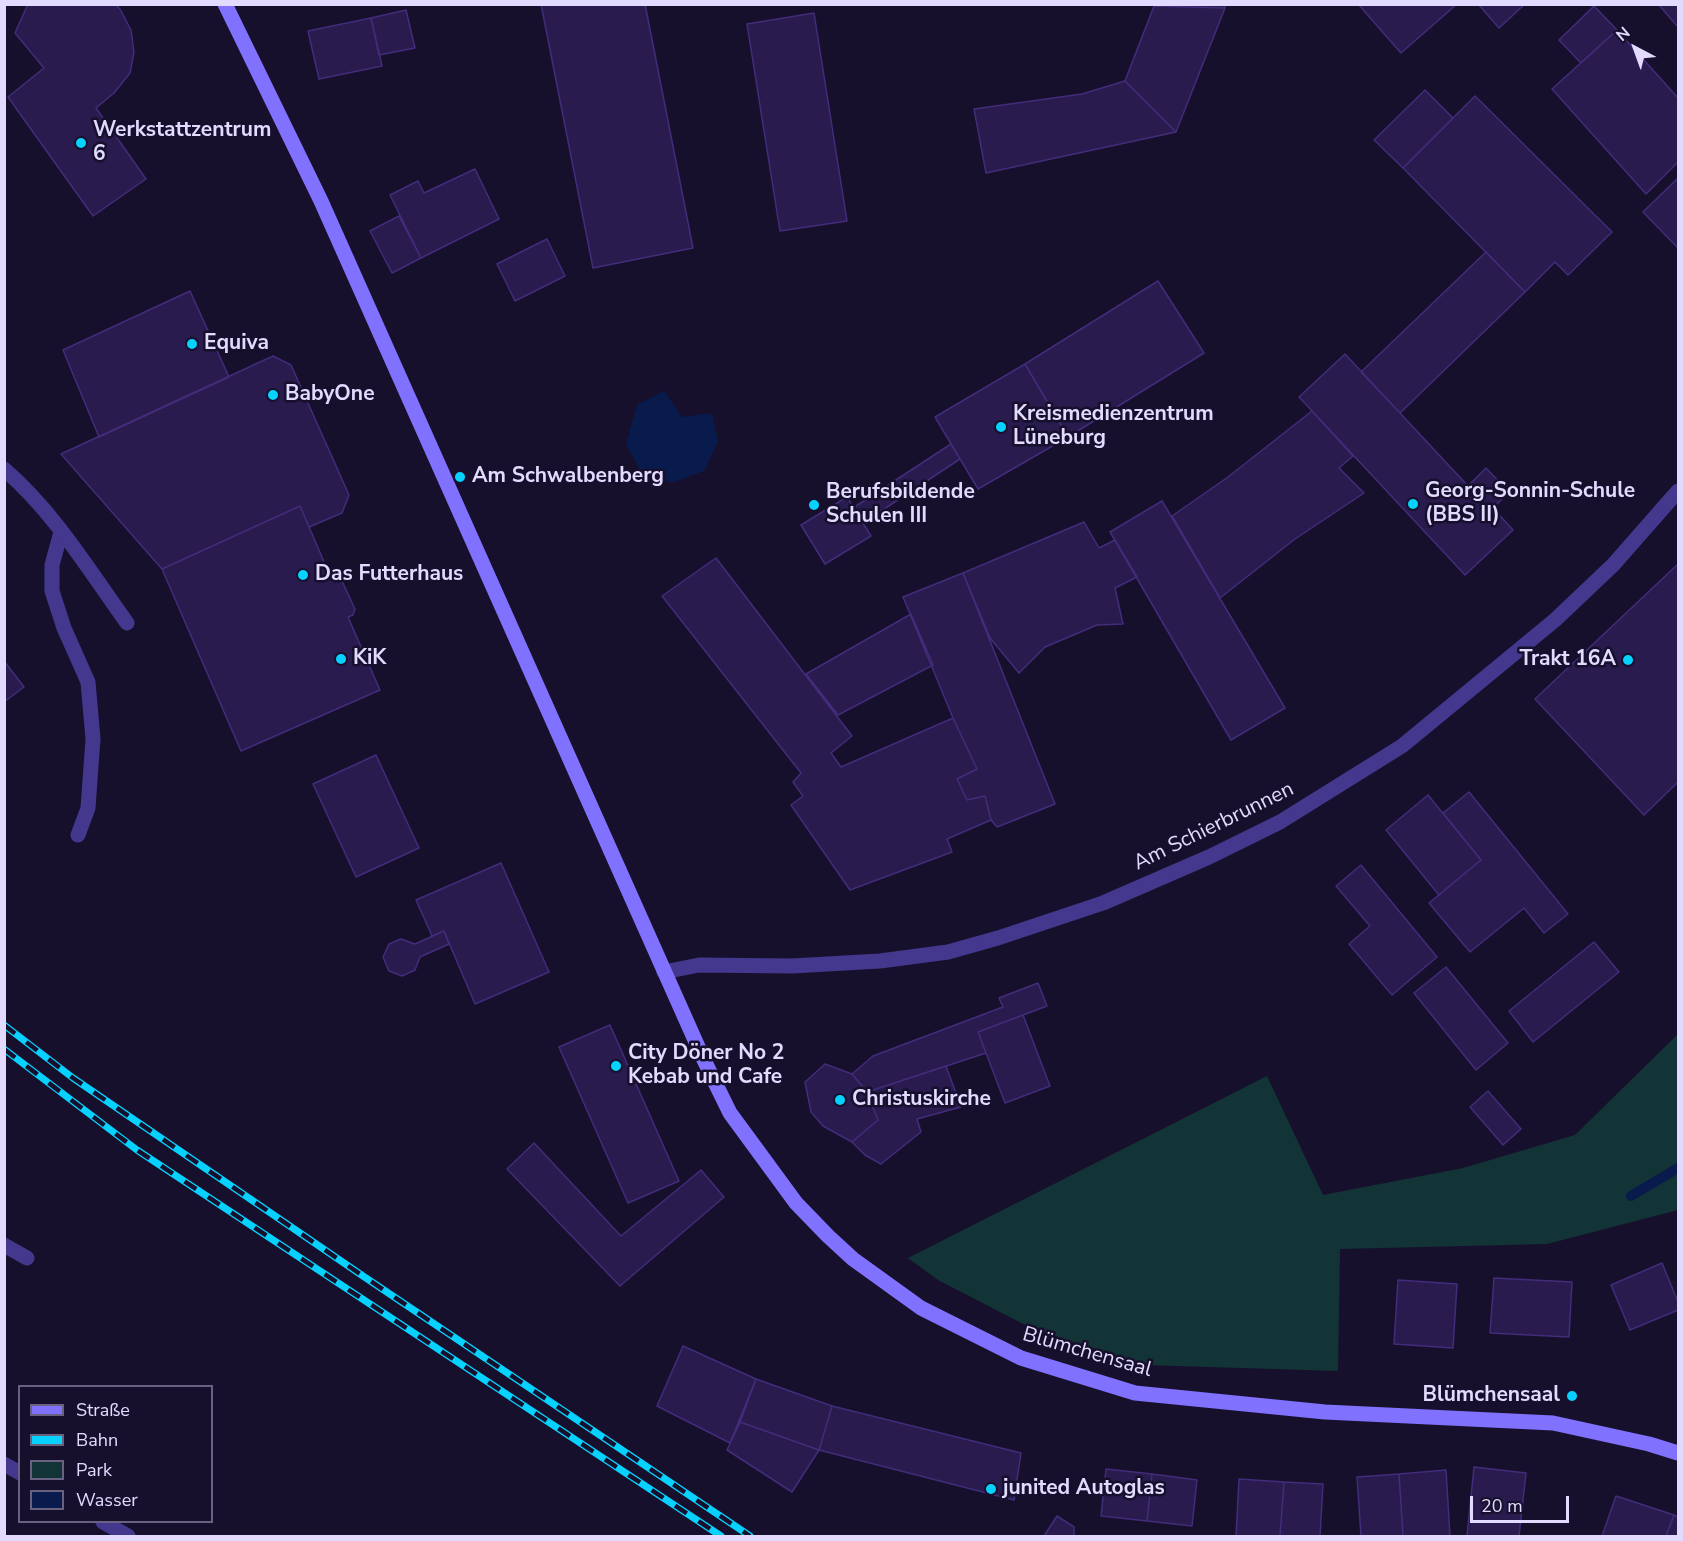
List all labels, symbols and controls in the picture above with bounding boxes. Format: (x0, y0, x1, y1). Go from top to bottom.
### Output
north arrow (1605, 18, 1665, 78)
text: N (1611, 22, 1635, 47)
place label: Werkstattzentrum 6 (93, 118, 271, 168)
marker: Werkstattzentrum 6 (74, 136, 88, 150)
place label: Equiva (204, 331, 269, 357)
marker: Equiva (185, 337, 199, 351)
place label: BabyOne (285, 382, 375, 408)
marker: BabyOne (266, 388, 280, 402)
place label: Kreismedienzentrum Lüneburg (1013, 402, 1214, 452)
marker: Kreismedienzentrum Lüneburg (994, 420, 1008, 434)
place label: Am Schwalbenberg (472, 464, 664, 490)
marker: Am Schwalbenberg (453, 470, 467, 484)
place label: Georg-Sonnin-Schule (BBS II) (1425, 479, 1635, 529)
place label: Berufsbildende Schulen III (826, 480, 975, 530)
marker: Georg-Sonnin-Schule (BBS II) (1406, 497, 1420, 511)
marker: Berufsbildende Schulen III (807, 498, 821, 512)
place label: Das Futterhaus (315, 562, 463, 588)
marker: Das Futterhaus (296, 568, 310, 582)
place label: KiK (353, 646, 386, 672)
place label: Trakt 16A (1519, 647, 1616, 673)
marker: KiK (334, 652, 348, 666)
marker: Trakt 16A (1621, 653, 1635, 667)
street label: Am Schierbrunnen (1130, 777, 1298, 877)
place label: City Döner No 2 Kebab und Cafe (628, 1041, 784, 1091)
marker: City Döner No 2 Kebab und Cafe (609, 1059, 623, 1073)
place label: Christuskirche (852, 1087, 991, 1113)
marker: Christuskirche (833, 1093, 847, 1107)
street label: Blümchensaal (1019, 1322, 1155, 1384)
place label: Blümchensaal (1422, 1383, 1560, 1409)
legend (18, 1385, 213, 1523)
marker: Blümchensaal (1565, 1389, 1579, 1403)
text: Straße (76, 1398, 130, 1422)
text: Bahn (76, 1428, 118, 1452)
text: Park (76, 1458, 112, 1482)
place label: junited Autoglas (1003, 1476, 1165, 1502)
marker: junited Autoglas (984, 1482, 998, 1496)
scale bar (1473, 1484, 1572, 1522)
text: Wasser (76, 1488, 138, 1512)
text: 20 m (1481, 1494, 1523, 1518)

